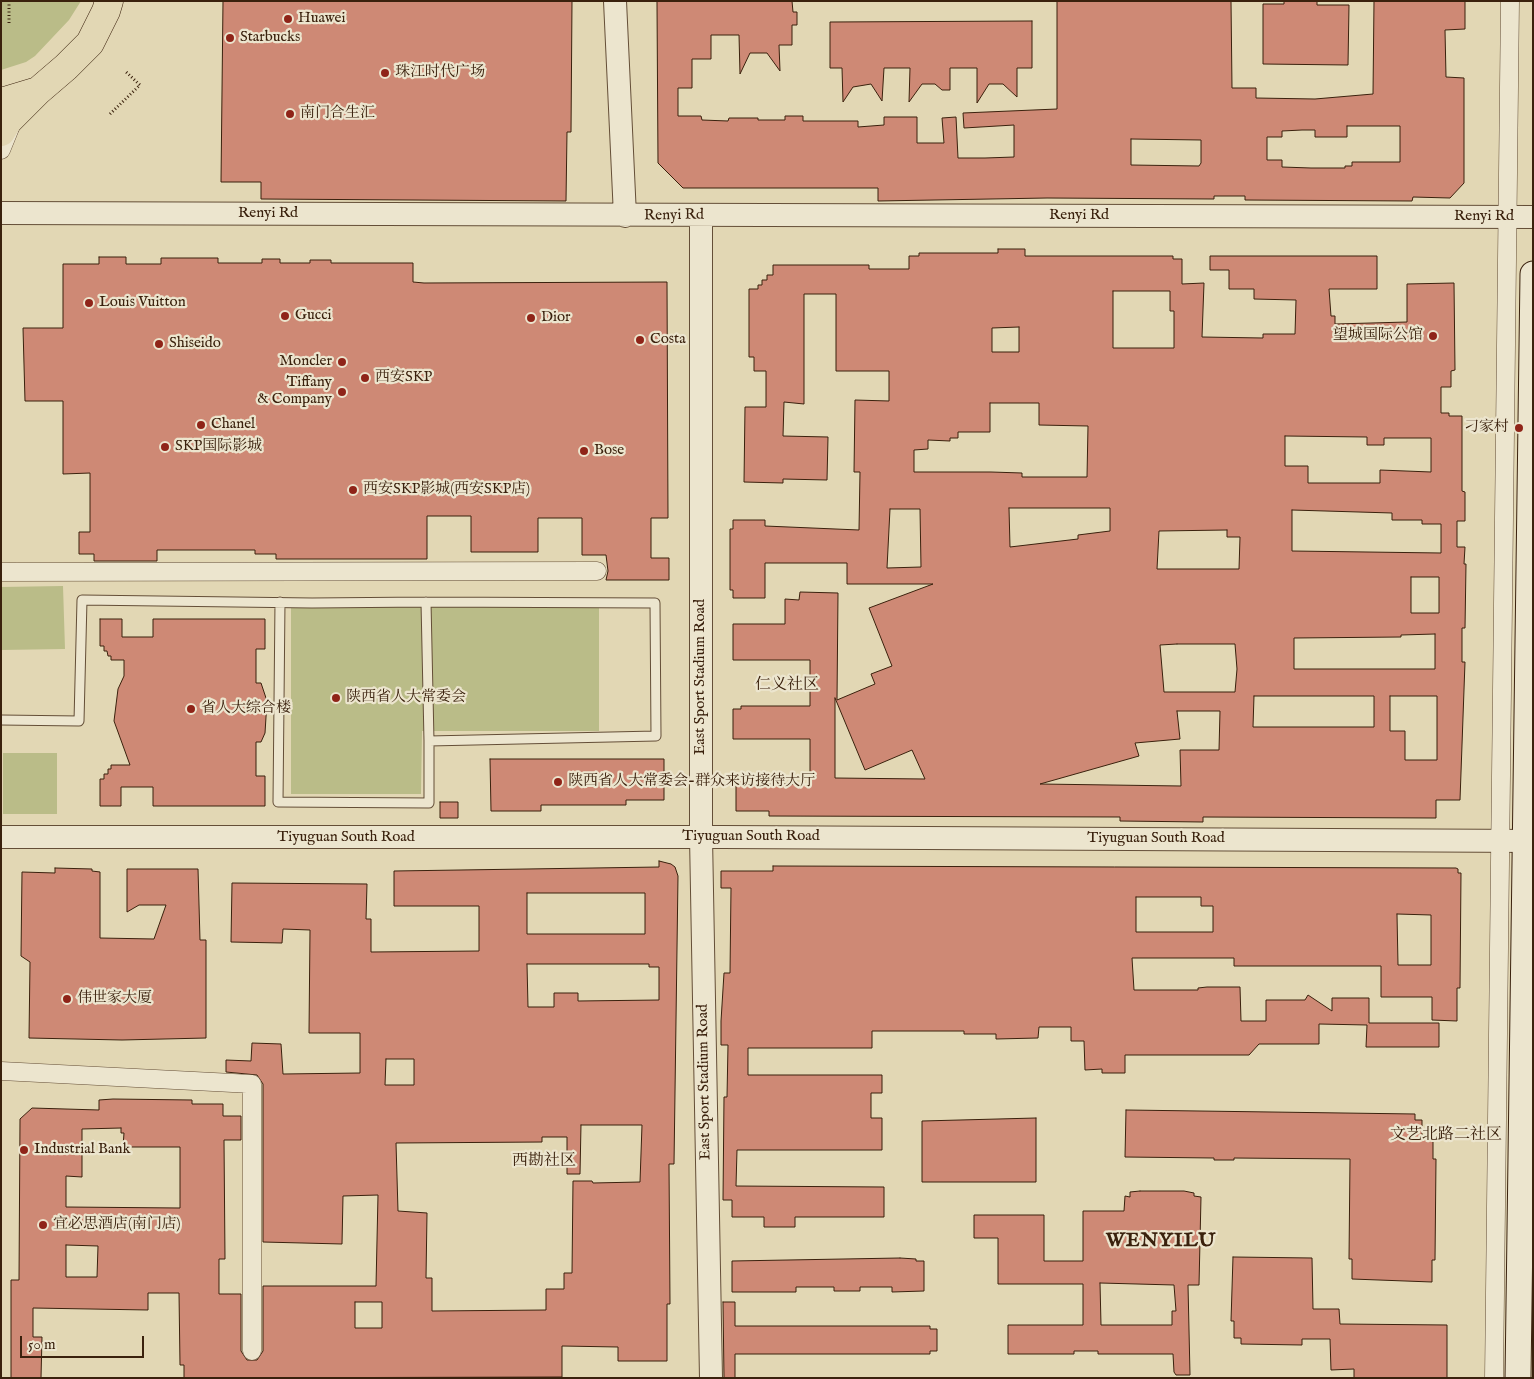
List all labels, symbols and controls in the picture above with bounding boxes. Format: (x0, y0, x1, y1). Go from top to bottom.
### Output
place label: Huawei (298, 10, 345, 28)
marker: Huawei (282, 13, 294, 25)
place label: Starbucks (240, 29, 300, 47)
marker: Starbucks (224, 32, 236, 44)
place label: 珠江时代广场 (395, 64, 485, 82)
marker: 珠江时代广场 (379, 67, 391, 79)
place label: 南门合生汇 (300, 105, 375, 123)
marker: 南门合生汇 (284, 108, 296, 120)
street label: Renyi Rd (238, 205, 298, 223)
street label: Renyi Rd (644, 206, 704, 226)
street label: Renyi Rd (1049, 207, 1109, 225)
street label: Renyi Rd (1454, 208, 1514, 226)
place label: Louis Vuitton (99, 294, 186, 312)
marker: Louis Vuitton (83, 297, 95, 309)
place label: Gucci (295, 307, 332, 325)
place label: Dior (541, 309, 571, 327)
marker: Gucci (279, 310, 291, 322)
marker: Dior (525, 312, 537, 324)
place label: 望城国际公馆 (1333, 327, 1423, 345)
marker: 望城国际公馆 (1427, 330, 1439, 342)
place label: Costa (650, 331, 686, 349)
marker: Costa (634, 334, 646, 346)
place label: Shiseido (169, 335, 221, 353)
marker: Shiseido (153, 338, 165, 350)
place label: Moncler (279, 353, 332, 371)
marker: Moncler (336, 356, 348, 368)
place label: 西安SKP (375, 369, 432, 387)
marker: 西安SKP (359, 372, 371, 384)
place label: Tiffany & Company (257, 374, 332, 409)
marker: Tiffany & Company (336, 386, 348, 398)
place label: Chanel (211, 416, 255, 434)
marker: Chanel (195, 419, 207, 431)
place label: 刁家村 (1464, 419, 1509, 437)
marker: 刁家村 (1513, 422, 1525, 434)
place label: SKP国际影城 (175, 438, 262, 456)
marker: SKP国际影城 (159, 441, 171, 453)
place label: Bose (594, 442, 624, 460)
marker: Bose (578, 445, 590, 457)
place label: 西安SKP影城(西安SKP店) (363, 481, 530, 499)
marker: 西安SKP影城(西安SKP店) (347, 484, 359, 496)
street label: East Sport Stadium Road (692, 599, 710, 755)
district label: 仁义社区 (755, 676, 819, 696)
place label: 陕西省人大常委会 (346, 689, 466, 707)
marker: 陕西省人大常委会 (330, 692, 342, 704)
place label: 省人大综合楼 (201, 700, 291, 718)
marker: 省人大综合楼 (185, 703, 197, 715)
place label: 陕西省人大常委会-群众来访接待大厅 (568, 773, 815, 791)
marker: 陕西省人大常委会-群众来访接待大厅 (552, 776, 564, 788)
street label: Tiyuguan South Road (682, 828, 820, 846)
street label: Tiyuguan South Road (277, 829, 415, 847)
street label: Tiyuguan South Road (1087, 830, 1225, 848)
place label: 伟世家大厦 (77, 990, 152, 1008)
marker: 伟世家大厦 (61, 993, 73, 1005)
street label: East Sport Stadium Road (695, 1004, 715, 1160)
district label: 文艺北路二社区 (1390, 1126, 1502, 1146)
place label: Industrial Bank (34, 1141, 130, 1159)
marker: Industrial Bank (18, 1144, 30, 1156)
district label: 西勘社区 (512, 1152, 576, 1172)
place label: 宜必思酒店(南门店) (53, 1216, 181, 1234)
marker: 宜必思酒店(南门店) (37, 1219, 49, 1231)
district label: WENYILU (1105, 1230, 1217, 1254)
scale bar (22, 1326, 146, 1358)
text: 50 m (28, 1335, 56, 1354)

